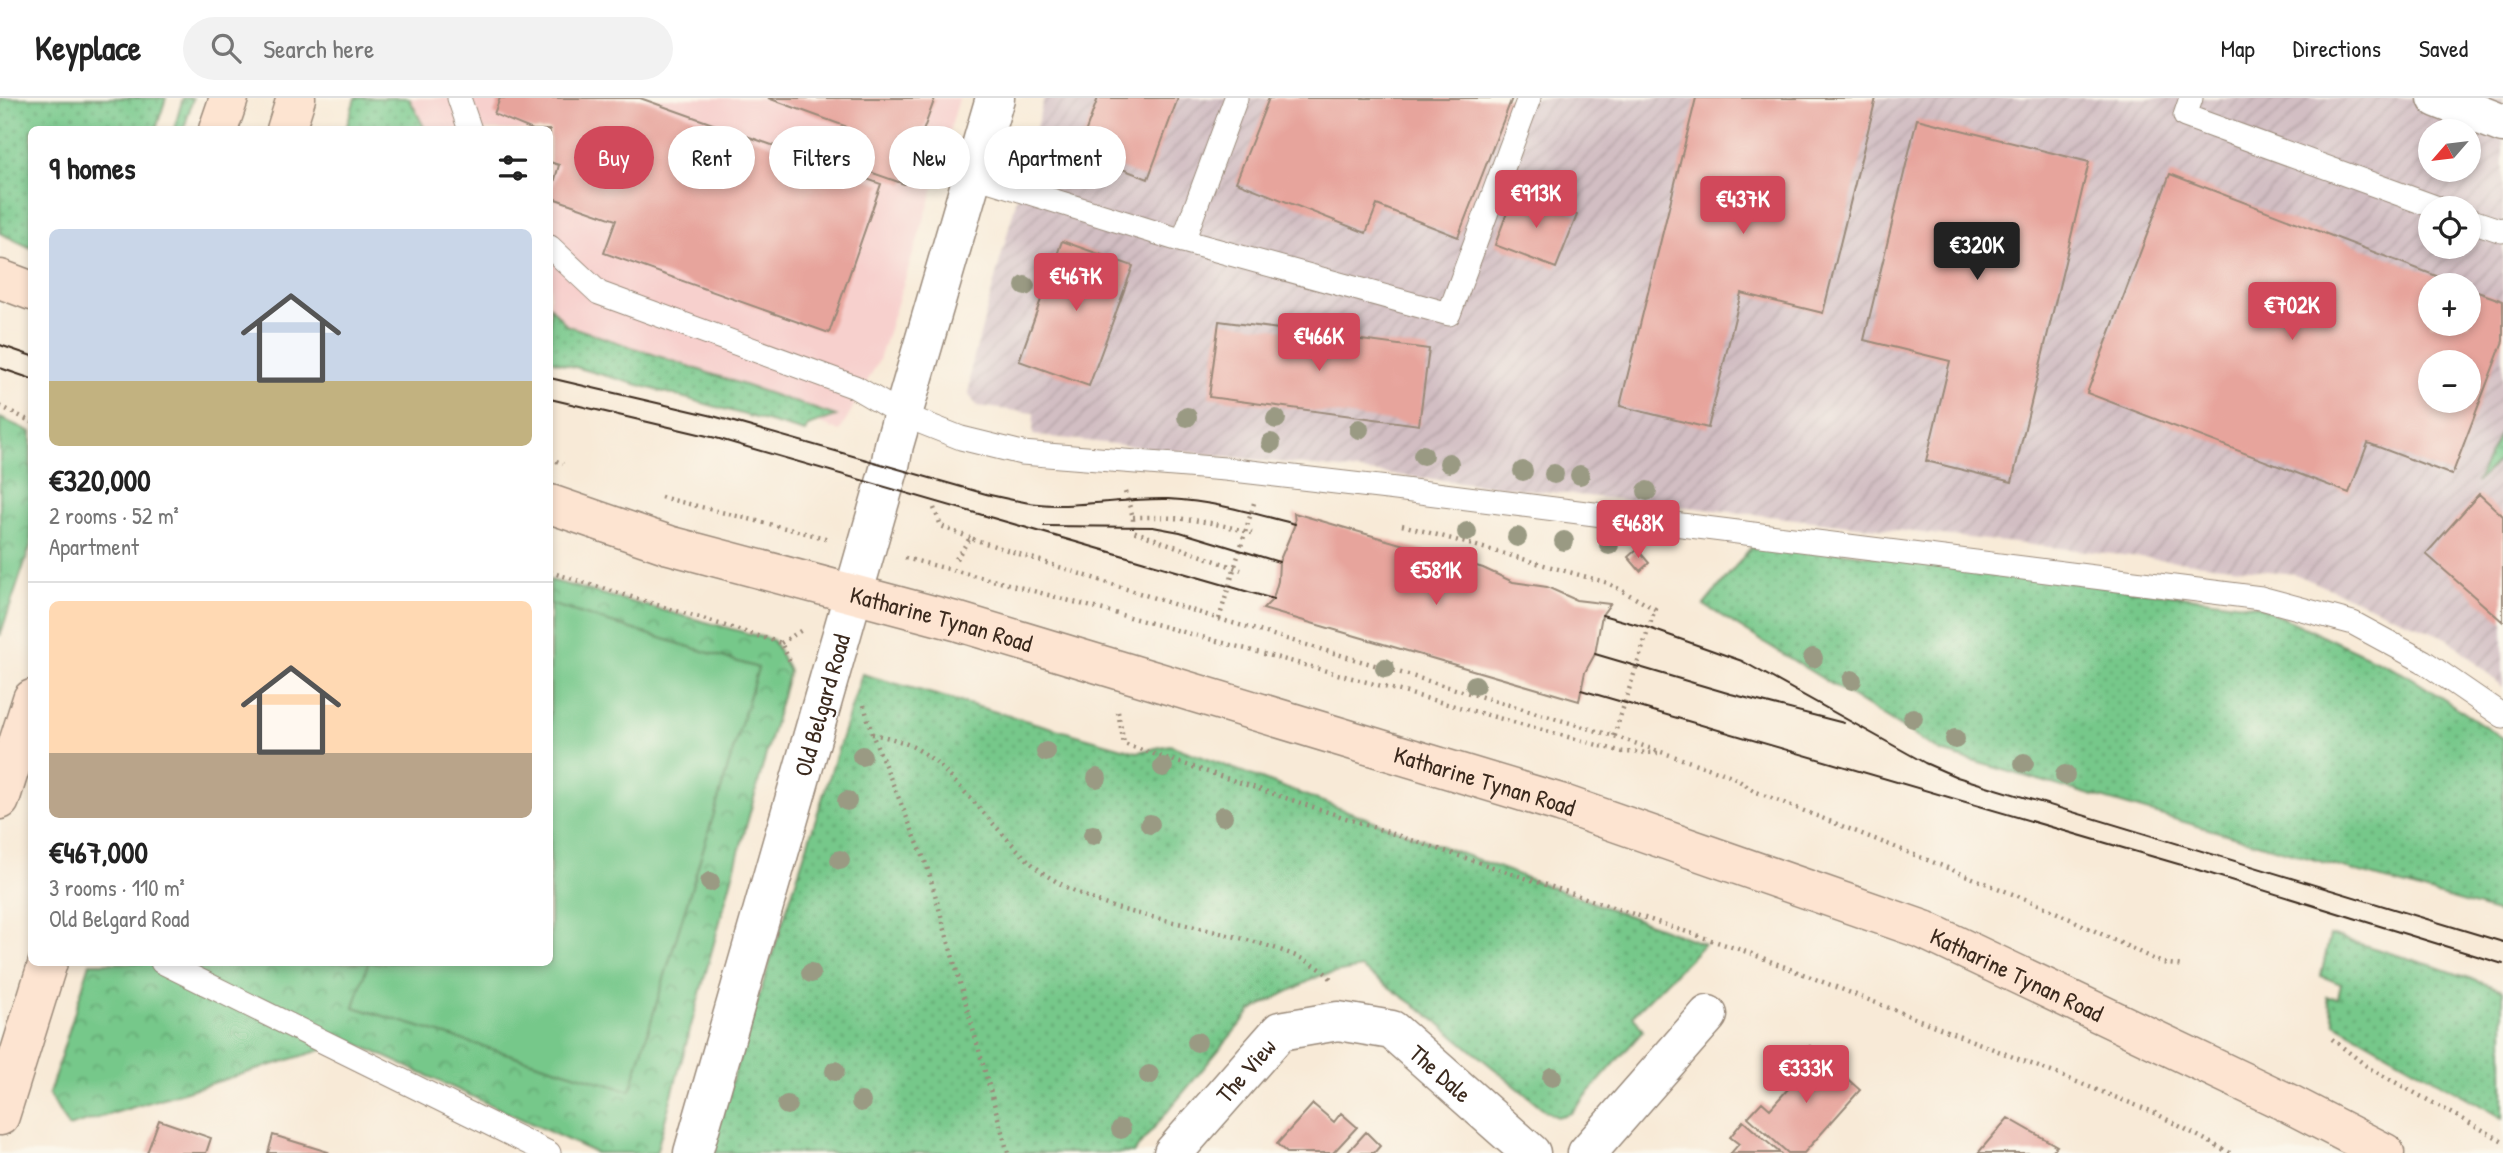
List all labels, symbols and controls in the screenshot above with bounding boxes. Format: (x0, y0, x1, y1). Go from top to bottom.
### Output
search box (183, 17, 673, 80)
text: Keyplace (35, 26, 141, 70)
icon: search (207, 29, 245, 67)
text: Search here (263, 31, 374, 66)
text: Map (2221, 32, 2255, 64)
text: Directions (2293, 32, 2381, 64)
text: Saved (2419, 32, 2468, 64)
north arrow (2418, 119, 2482, 182)
map controls (2418, 119, 2481, 413)
chip: Buy (574, 126, 654, 189)
chip: Rent (668, 126, 755, 189)
chip: Filters (769, 126, 875, 189)
chip: New (889, 126, 970, 189)
chip: Apartment (984, 126, 1126, 189)
text: 9 homes (49, 148, 136, 188)
icon: filters (494, 149, 532, 187)
pin: €913K (1487, 170, 1585, 230)
pin: €437K (1694, 176, 1792, 236)
text: €913K (1511, 177, 1561, 208)
text: €437K (1716, 183, 1770, 214)
button: locate (2418, 196, 2481, 259)
pin: €320K (1928, 222, 2026, 282)
text: €320K (1950, 229, 2004, 260)
pin: €467K (1027, 254, 1125, 313)
text: €467K (1050, 260, 1102, 291)
button: + (2418, 273, 2481, 336)
icon: home (228, 275, 354, 401)
pin: €702K (2243, 282, 2341, 342)
text: €702K (2264, 289, 2320, 320)
pin: €466K (1270, 314, 1368, 373)
text: €466K (1294, 320, 1344, 351)
button: − (2418, 350, 2481, 413)
text: €320,000 (49, 460, 151, 500)
text: 2 rooms · 52 m² (49, 500, 179, 531)
pin: €468K (1589, 500, 1687, 560)
text: €468K (1613, 507, 1663, 538)
text: Apartment (49, 531, 139, 562)
pin: €581K (1387, 547, 1485, 607)
text: €581K (1410, 554, 1462, 585)
street label: Katharine Tynan Road (847, 578, 1036, 659)
street label: Old Belgard Road (786, 630, 857, 780)
icon: home (228, 647, 354, 773)
street label: Katharine Tynan Road (1390, 738, 1580, 823)
text: €467,000 (49, 832, 148, 872)
text: 3 rooms · 110 m² (49, 872, 185, 903)
text: Old Belgard Road (49, 903, 189, 934)
street label: Katharine Tynan Road (1925, 919, 2109, 1029)
street label: The View (1208, 1031, 1283, 1109)
street label: The Dale (1403, 1037, 1479, 1110)
pin: €333K (1757, 1046, 1855, 1105)
text: €333K (1779, 1052, 1833, 1083)

